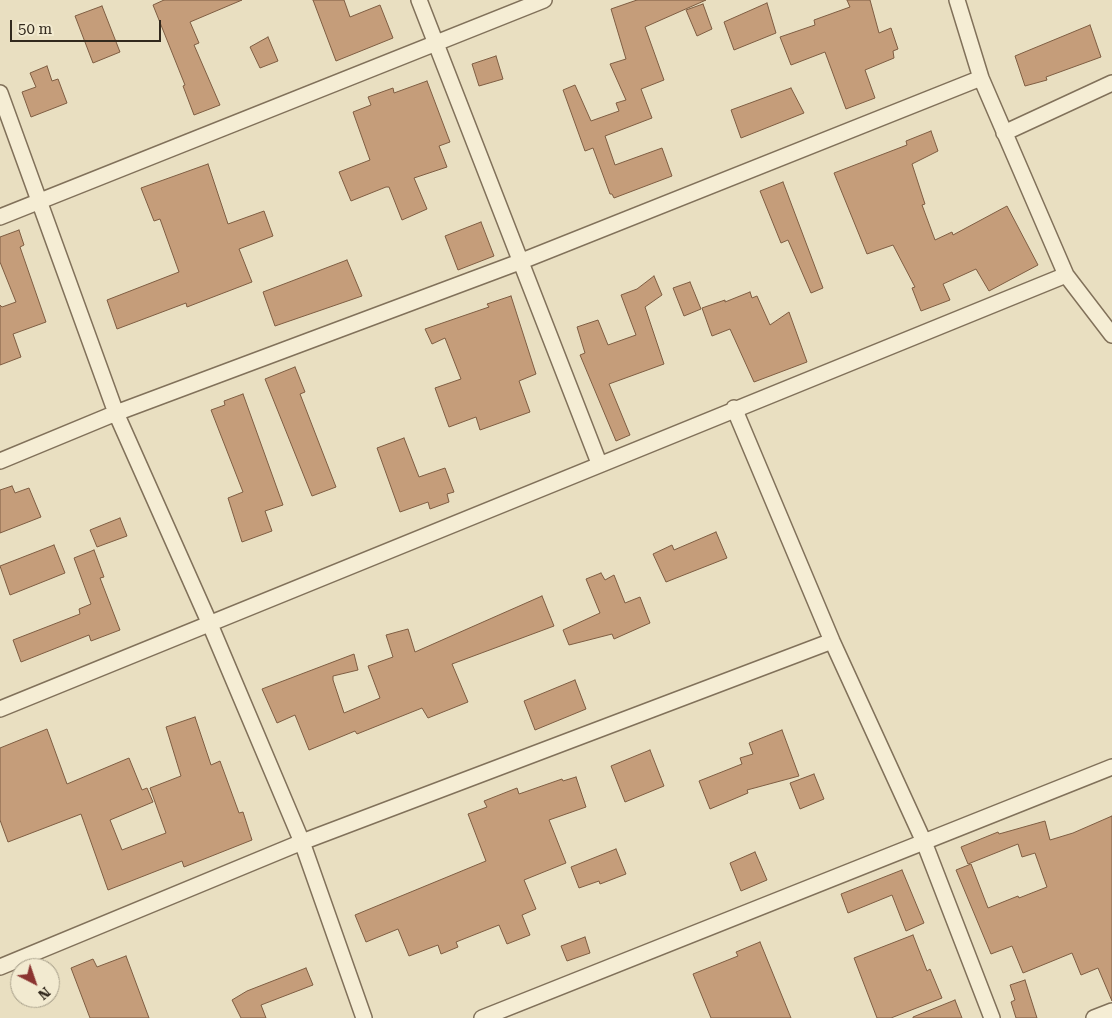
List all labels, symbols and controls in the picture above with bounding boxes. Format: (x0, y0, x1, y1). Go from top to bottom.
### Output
scale bar (12, 10, 164, 42)
text: 50 m (18, 20, 52, 38)
north arrow (10, 958, 60, 1008)
text: N (35, 984, 54, 1003)

